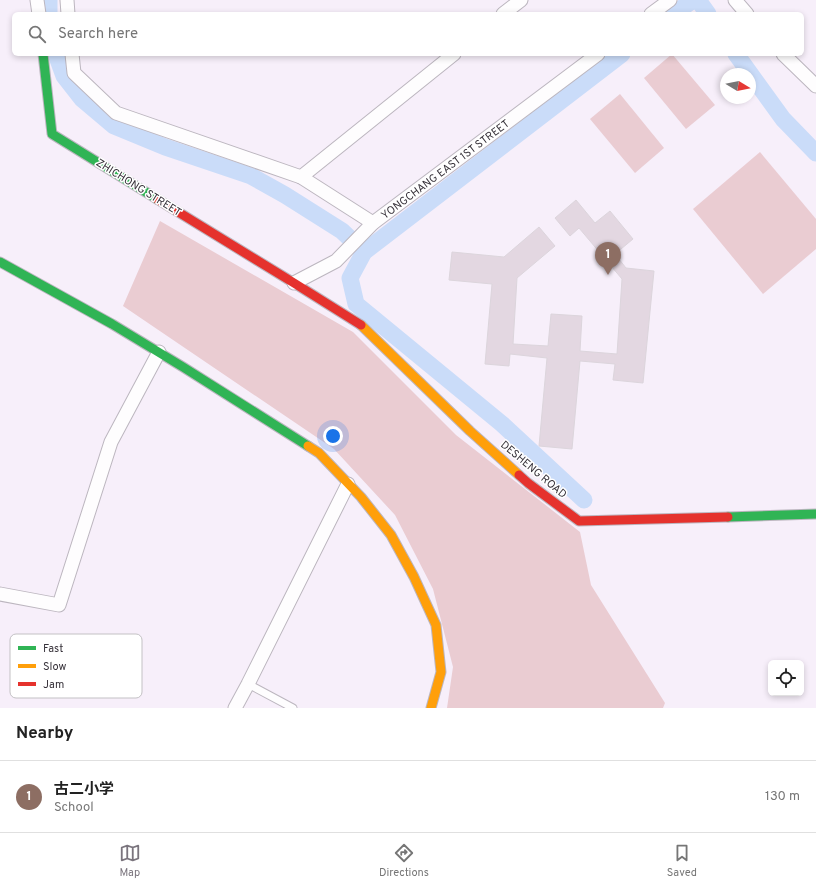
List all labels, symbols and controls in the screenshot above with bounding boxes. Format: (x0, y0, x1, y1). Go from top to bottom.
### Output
search box (12, 12, 804, 56)
icon: search (26, 23, 48, 45)
text: Search here (58, 25, 138, 44)
north arrow (720, 68, 756, 104)
street label: YONGCHANG EAST 1ST STREET (379, 117, 513, 223)
street label: ZHICHONG STREET (93, 156, 184, 220)
pin: 1 (595, 242, 621, 275)
your location (323, 426, 343, 446)
street label: DESHENG ROAD (497, 438, 569, 502)
legend (10, 634, 142, 698)
text: Fast (43, 642, 63, 656)
text: Slow (43, 660, 66, 674)
map controls (768, 660, 804, 696)
button: locate (768, 660, 804, 696)
text: Jam (43, 678, 64, 692)
text: Nearby (16, 723, 73, 745)
text: 古二小学 (54, 781, 114, 800)
text: 1 (26, 789, 32, 805)
text: 130 m (765, 789, 800, 805)
text: School (54, 800, 94, 816)
tab: Map (119, 842, 141, 880)
tab: Directions (379, 842, 429, 880)
tab: Saved (667, 842, 697, 880)

